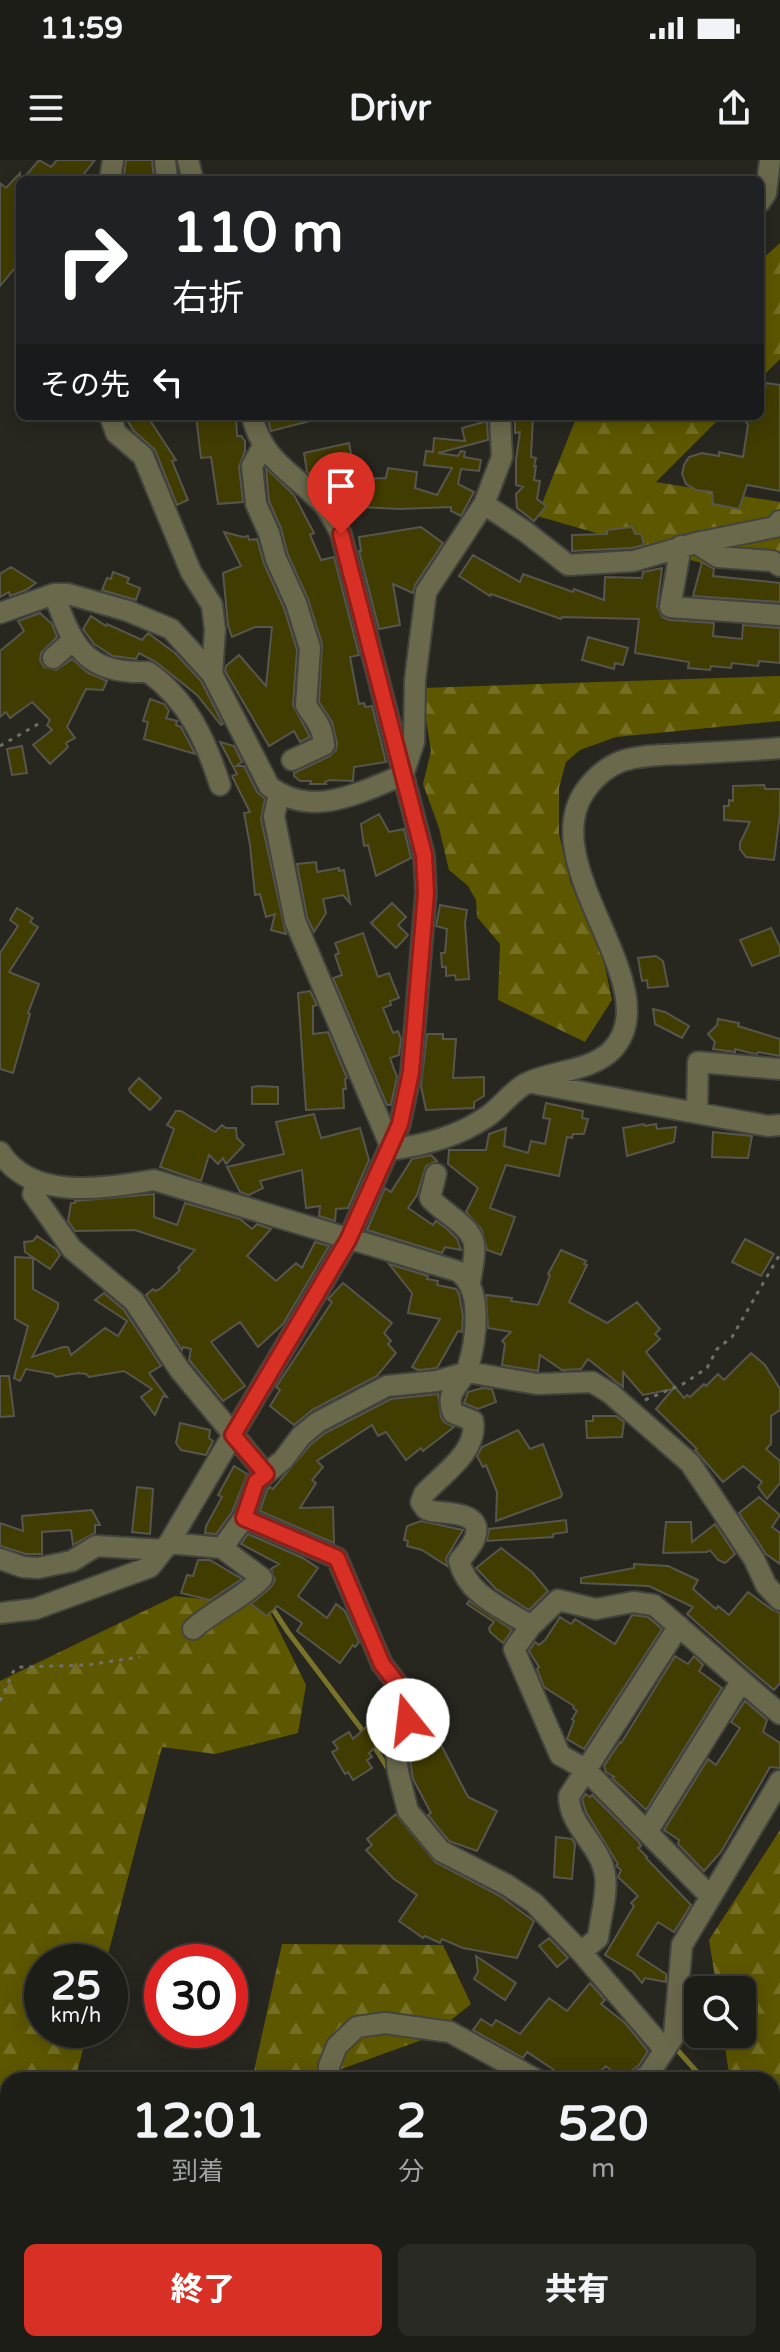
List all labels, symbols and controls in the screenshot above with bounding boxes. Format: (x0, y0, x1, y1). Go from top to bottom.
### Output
text: 11:59 (40, 10, 123, 47)
icon: menu (24, 86, 68, 130)
icon: share (712, 86, 756, 130)
text: Drivr (349, 87, 431, 130)
text: 110 m (172, 200, 343, 267)
icon: right (40, 208, 144, 312)
text: 右折 (172, 277, 244, 320)
icon: left (146, 360, 190, 404)
text: その先 (40, 367, 130, 404)
pin (307, 452, 375, 534)
icon: arrive (319, 464, 363, 508)
position arrow (366, 1678, 450, 1762)
speed limit sign: 30 (144, 1944, 248, 2048)
text: 25 (51, 1962, 101, 2010)
map controls (684, 1976, 756, 2048)
button: search (684, 1976, 756, 2048)
text: km/h (51, 2004, 101, 2028)
text: 12:01 (132, 2093, 265, 2151)
text: 2 (396, 2093, 426, 2151)
text: 520 (558, 2096, 648, 2154)
text: m (591, 2153, 615, 2184)
text: 到着 (172, 2156, 224, 2187)
text: 分 (398, 2156, 424, 2187)
button: 終了 (24, 2244, 382, 2336)
button: 共有 (398, 2244, 756, 2336)

